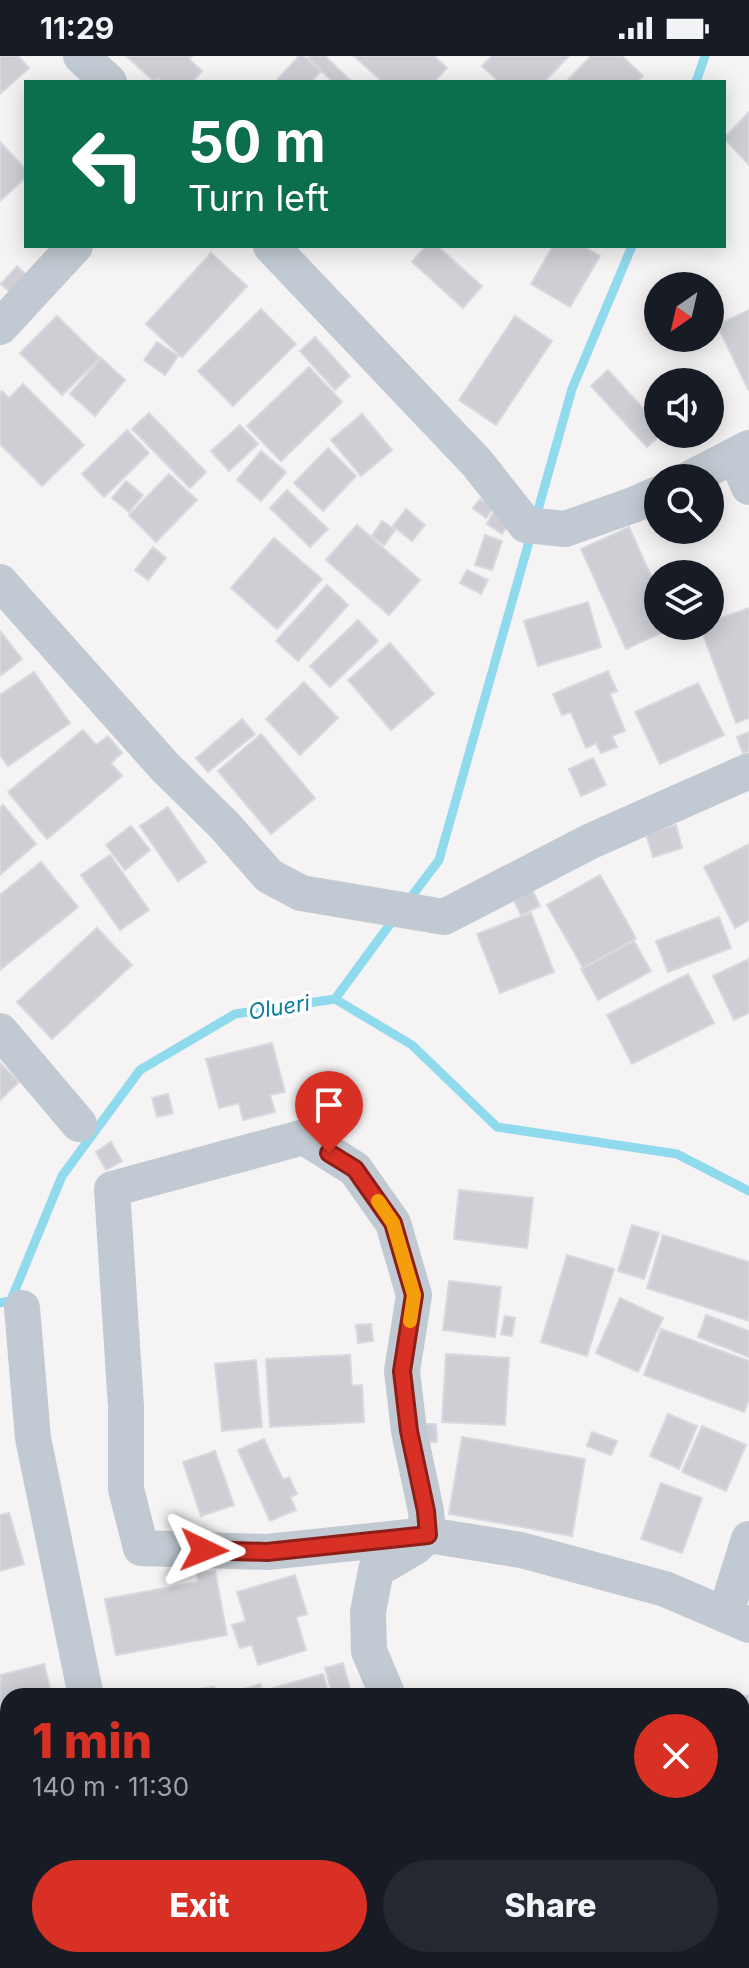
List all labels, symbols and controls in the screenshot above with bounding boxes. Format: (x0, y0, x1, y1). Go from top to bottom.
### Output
text: 11:29 (40, 10, 114, 46)
text: 50 m (188, 108, 326, 176)
icon: left (56, 112, 160, 216)
text: Turn left (188, 176, 329, 220)
north arrow (644, 272, 724, 352)
map controls (644, 272, 724, 640)
button: sound (644, 368, 724, 448)
button: search (644, 464, 724, 544)
button: layers (644, 560, 724, 640)
water label: Olueri (246, 989, 312, 1025)
pin (295, 1071, 363, 1153)
icon: arrive (307, 1083, 351, 1127)
position arrow (162, 1508, 246, 1592)
text: 1 min (32, 1711, 152, 1770)
button: close (634, 1714, 718, 1798)
text: 140 m · 11:30 (32, 1771, 189, 1802)
button: Exit (32, 1860, 367, 1952)
button: Share (383, 1860, 718, 1952)

